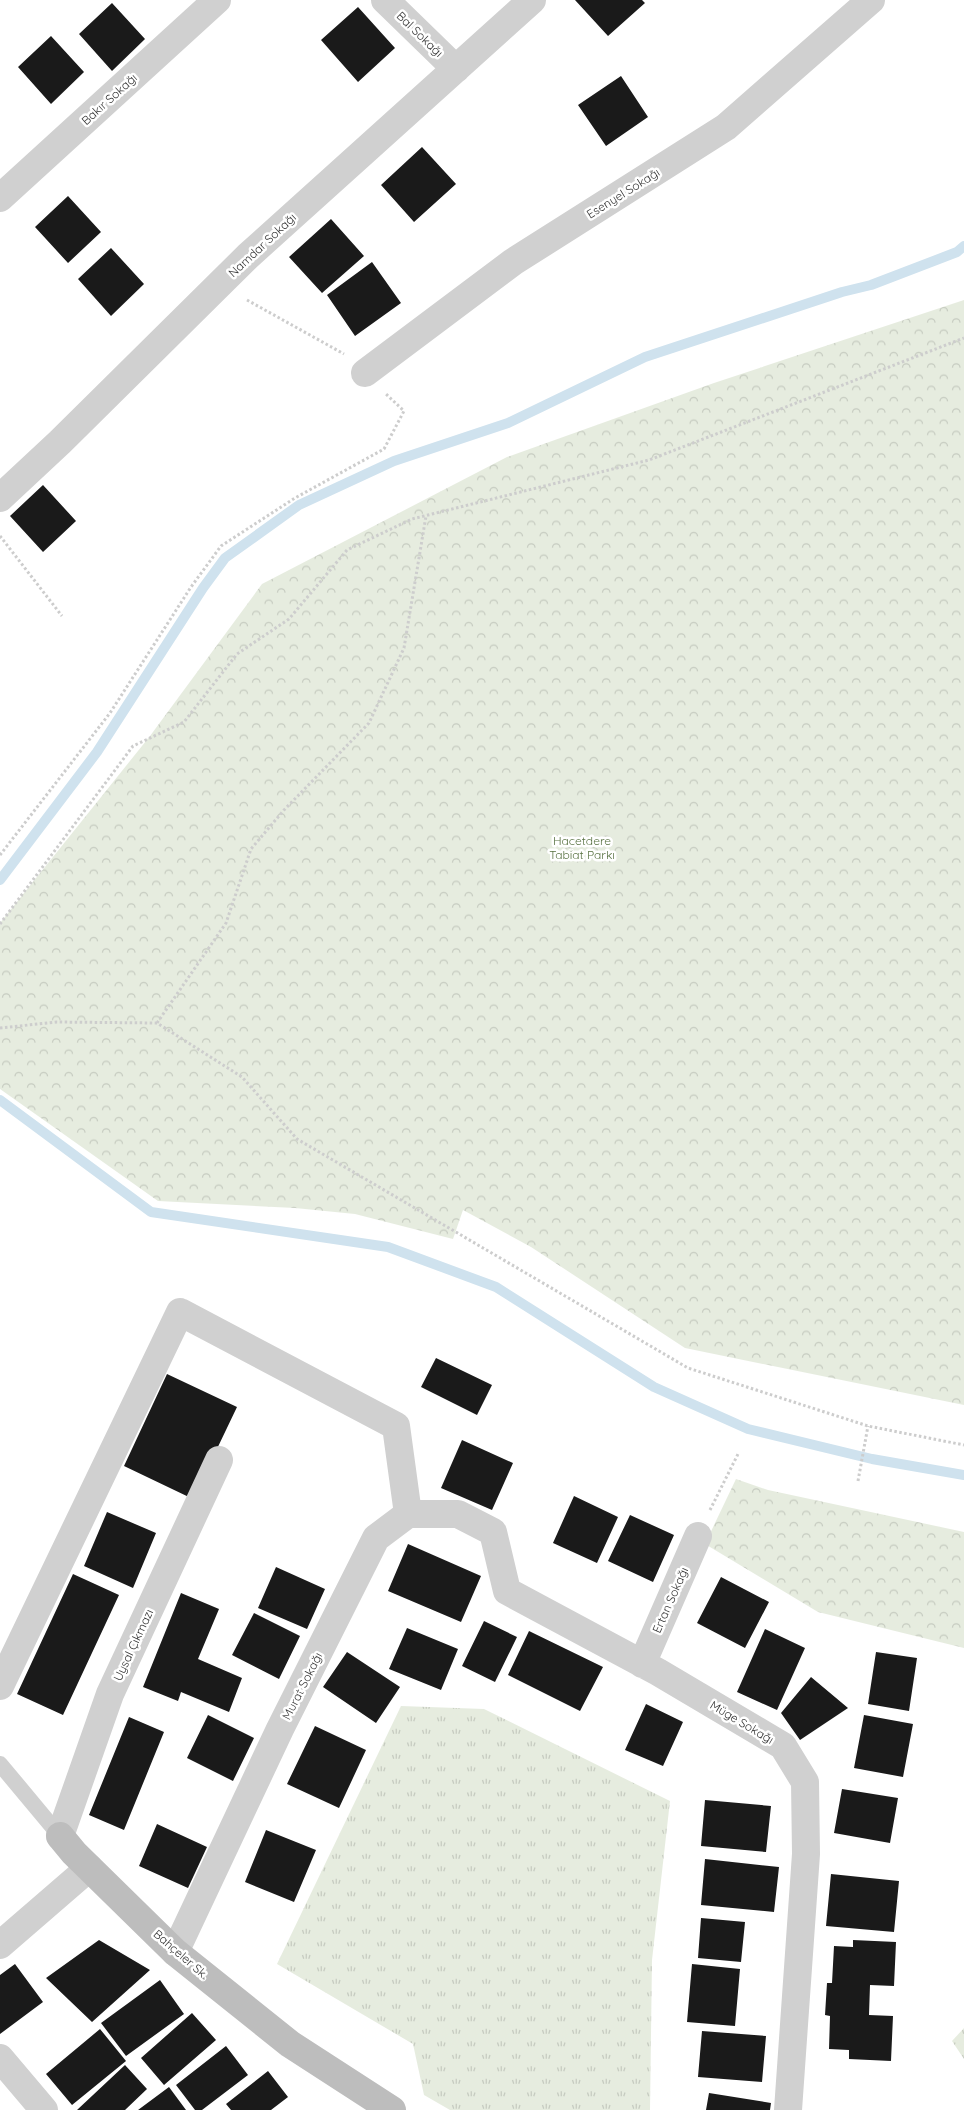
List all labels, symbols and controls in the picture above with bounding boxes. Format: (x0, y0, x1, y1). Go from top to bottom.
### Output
street label: Bal Sokağı (394, 8, 446, 60)
street label: Bakır Sokağı (78, 70, 140, 128)
street label: Esenyel Sokağı (584, 165, 662, 221)
street label: Namdar Sokağı (225, 210, 299, 280)
park label: Hacetdere Tabiat Parkı (549, 833, 615, 862)
street label: Ertan Sokağı (649, 1565, 691, 1635)
street label: Uysal Çıkmazı (110, 1607, 156, 1683)
street label: Murat Sokağı (279, 1650, 325, 1722)
street label: Müge Sokağı (707, 1697, 777, 1747)
street label: Bahçeler Sk. (151, 1926, 211, 1982)

